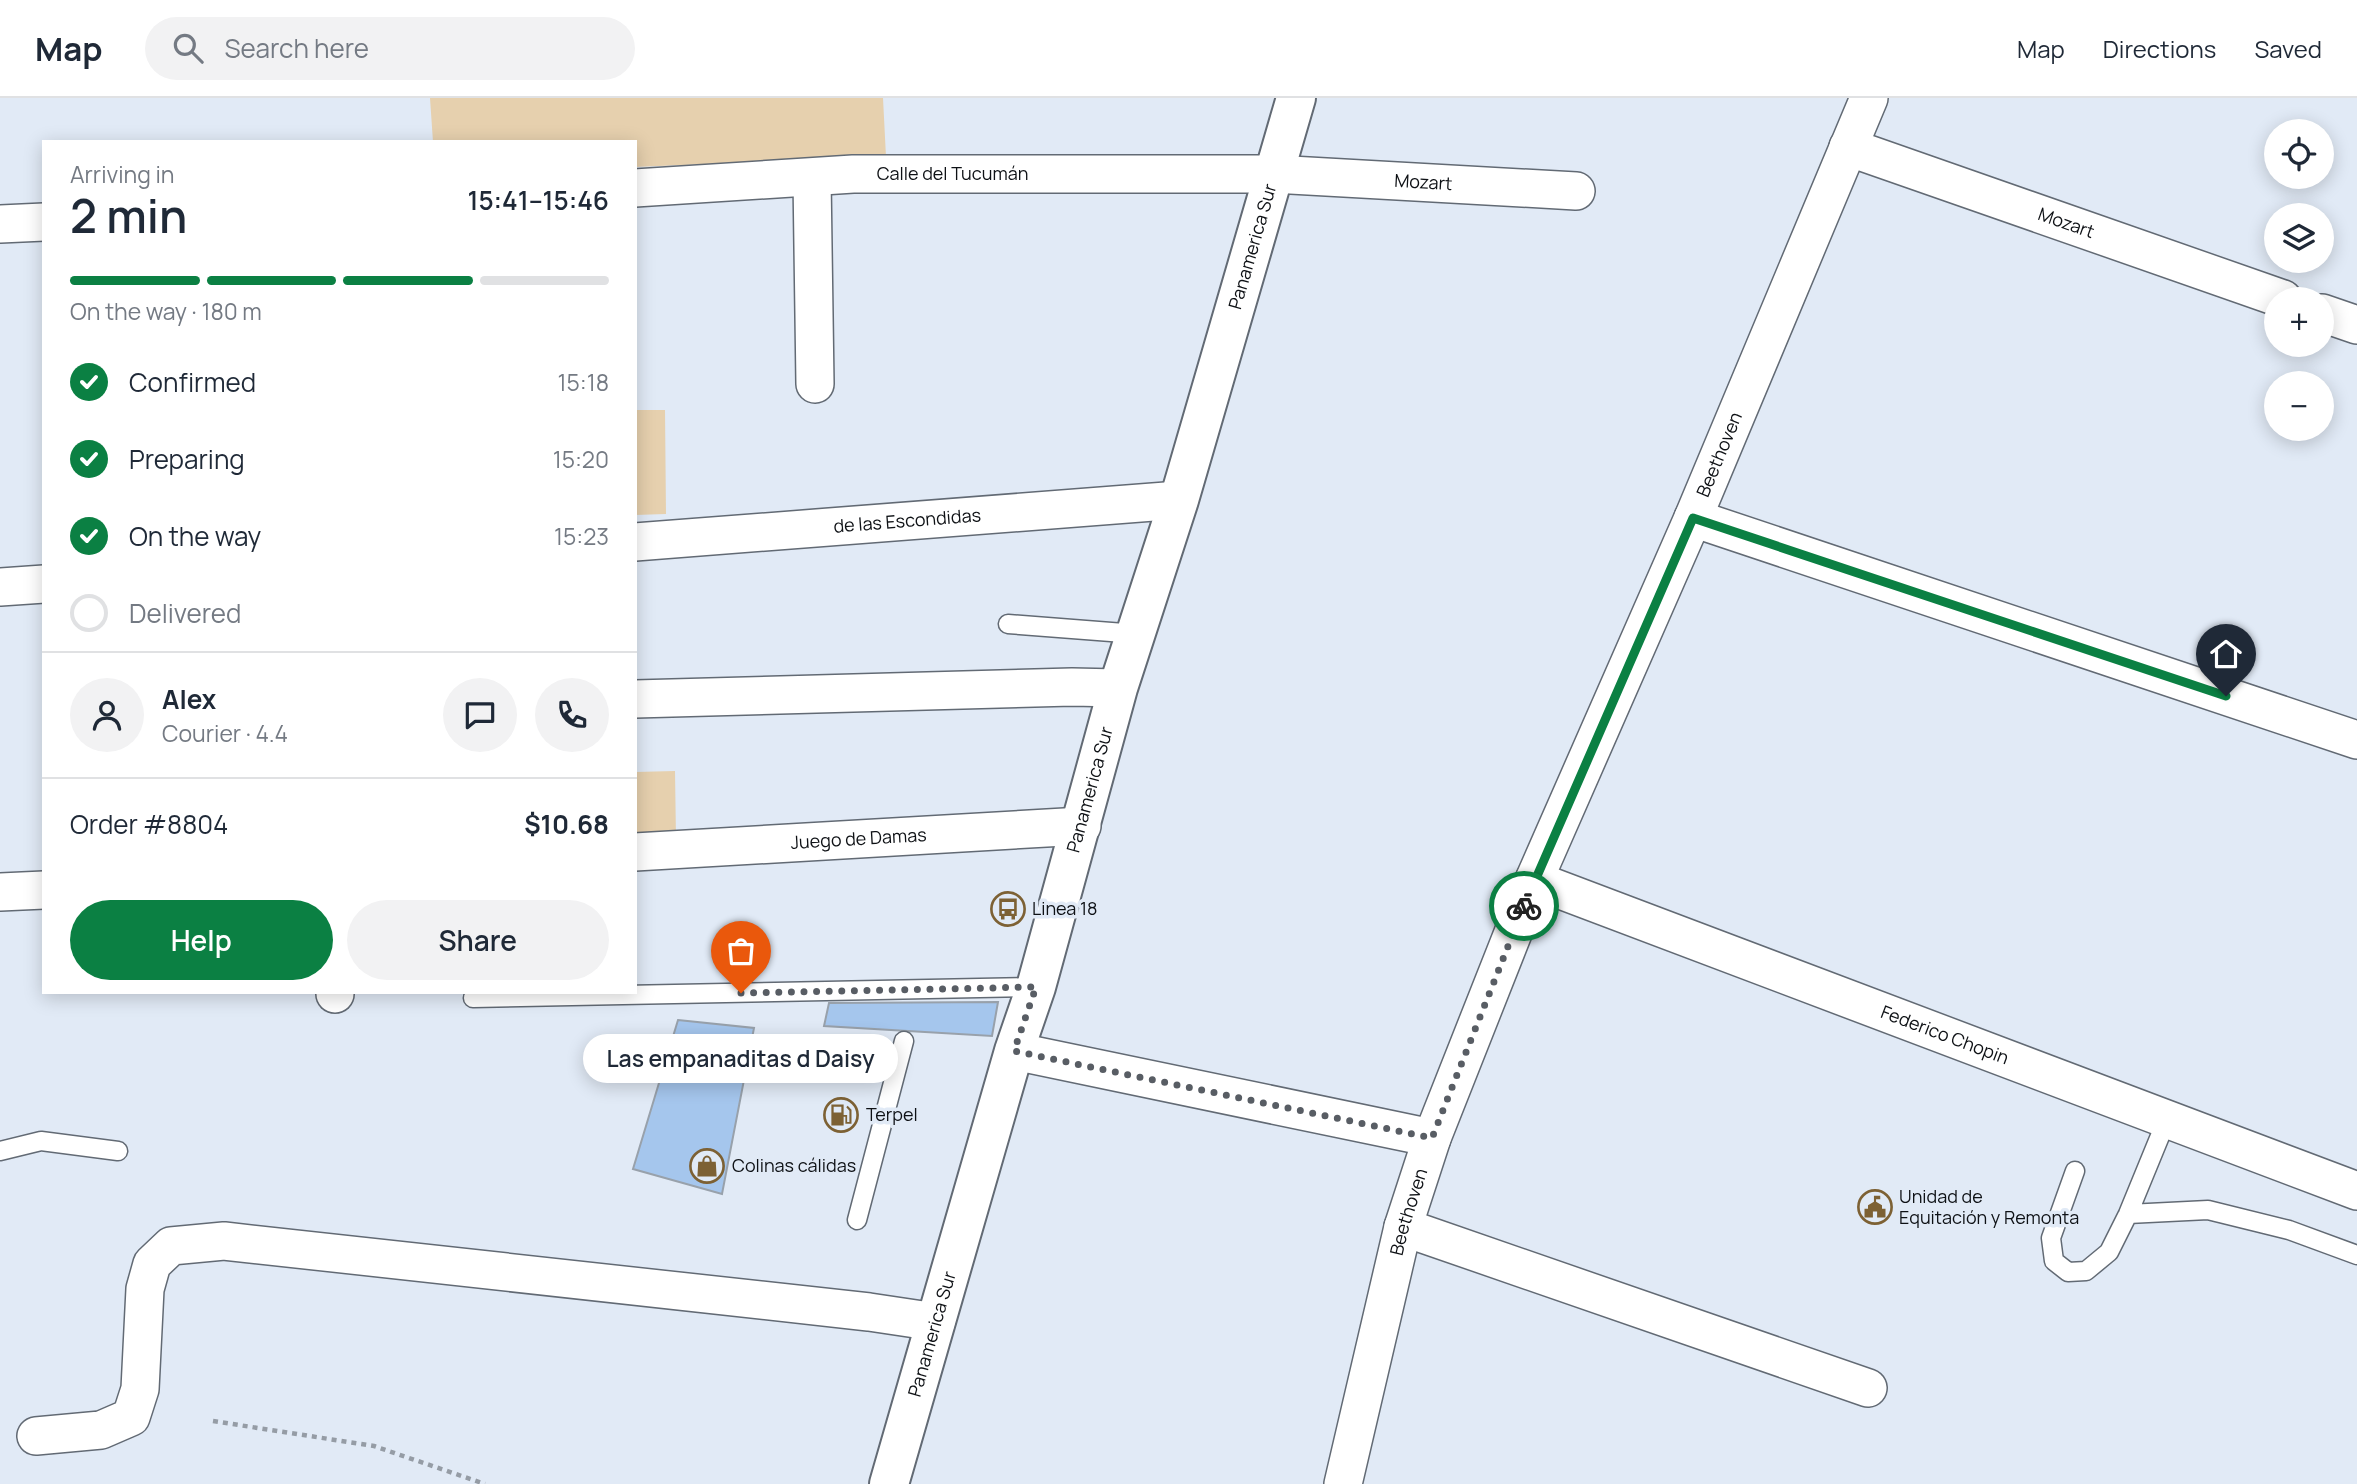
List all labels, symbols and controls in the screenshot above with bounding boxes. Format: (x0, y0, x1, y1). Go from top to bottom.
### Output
search box (145, 17, 635, 80)
text: Map (35, 26, 103, 71)
icon: search (169, 29, 207, 67)
text: Search here (225, 30, 369, 66)
text: Map (2017, 32, 2065, 65)
text: Directions (2103, 32, 2216, 65)
text: Saved (2254, 32, 2322, 65)
map controls (2264, 119, 2334, 441)
button: locate (2264, 119, 2334, 189)
text: Arriving in (70, 158, 175, 190)
street label: Calle del Tucumán (877, 161, 1028, 185)
street label: Mozart (1394, 168, 1453, 195)
street label: Panamerica Sur (1222, 180, 1282, 312)
text: 15:41–15:46 (467, 182, 609, 218)
text: 2 min (70, 184, 187, 247)
street label: Mozart (2035, 201, 2098, 243)
button: layers (2264, 203, 2334, 273)
button: + (2264, 287, 2334, 357)
text: On the way · 180 m (70, 295, 262, 327)
icon: check (70, 363, 108, 401)
text: Confirmed (129, 364, 256, 400)
text: 15:18 (558, 366, 609, 398)
button: − (2264, 371, 2334, 441)
street label: Beethoven (1690, 408, 1747, 500)
icon: check (70, 440, 108, 478)
text: Preparing (129, 441, 245, 477)
text: 15:20 (553, 443, 609, 475)
street label: de las Escondidas (833, 502, 982, 538)
icon: check (70, 517, 108, 555)
text: On the way (129, 518, 261, 554)
text: 15:23 (554, 520, 609, 552)
text: Delivered (129, 595, 241, 631)
pin (2196, 624, 2256, 696)
icon: home (2207, 635, 2245, 673)
button: person (70, 678, 144, 752)
button: chat (443, 678, 517, 752)
button: phone (535, 678, 609, 752)
text: Alex (162, 681, 216, 717)
text: Courier · 4.4 (162, 717, 288, 749)
street label: Panamerica Sur (1060, 723, 1118, 855)
text: Order #8804 (70, 806, 228, 842)
text: $10.68 (524, 806, 609, 842)
street label: Juego de Damas (790, 822, 927, 854)
courier (1489, 871, 1559, 941)
icon: bike (1505, 887, 1543, 925)
bus stop icon: Linea 18 (989, 890, 1027, 928)
place label: Linea 18 (1032, 896, 1097, 920)
button: Help (70, 900, 333, 980)
button: Share (347, 900, 609, 980)
pin (711, 921, 771, 993)
icon: bag (722, 932, 760, 970)
street label: Federico Chopin (1878, 999, 2012, 1069)
callout: Las empanaditas d Daisy (584, 1035, 898, 1084)
text: Las empanaditas d Daisy (606, 1042, 875, 1074)
fuel station icon: Terpel (822, 1096, 860, 1134)
place label: Terpel (866, 1102, 918, 1126)
shop icon: Colinas cálidas (688, 1147, 726, 1185)
place label: Colinas cálidas (732, 1153, 856, 1177)
street label: Beethoven (1384, 1165, 1432, 1258)
place label: Unidad de Equitación y Remonta (1899, 1184, 2079, 1229)
public building icon: Unidad de Equitación y Remonta (1856, 1188, 1894, 1226)
street label: Panamerica Sur (902, 1268, 961, 1399)

